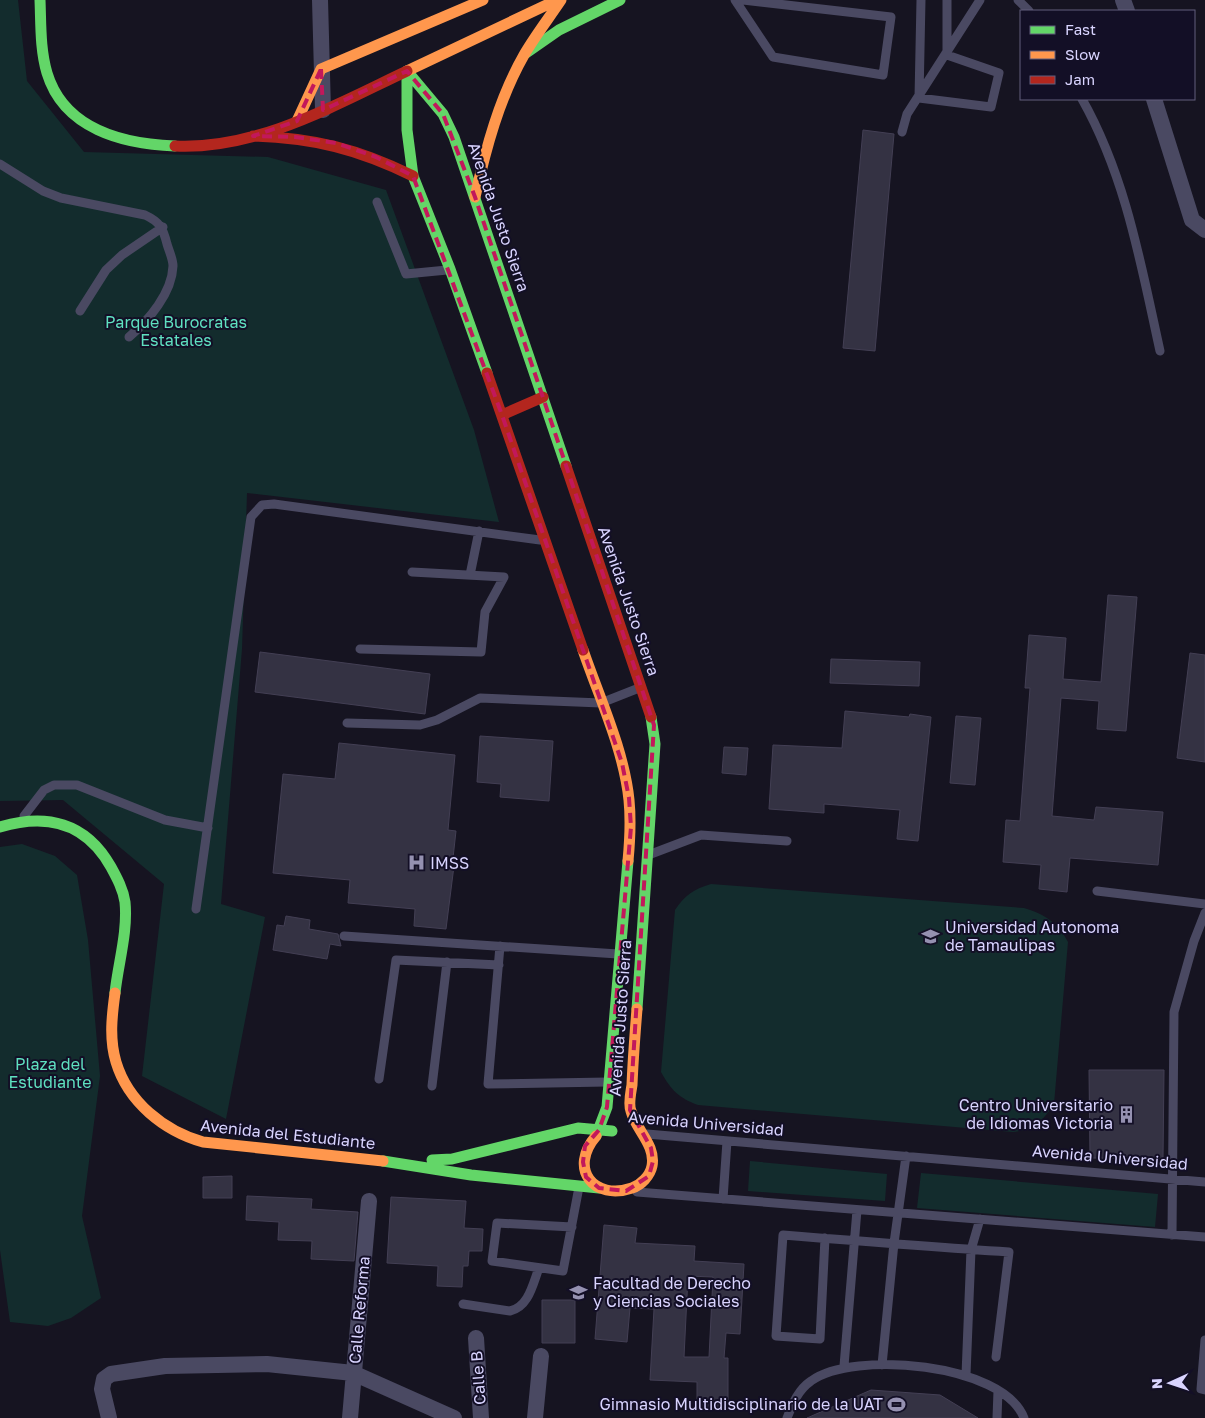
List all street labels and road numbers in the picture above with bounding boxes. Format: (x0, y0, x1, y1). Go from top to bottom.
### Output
street label: Avenida Justo Sierra (464, 140, 534, 294)
street label: Avenida Justo Sierra (594, 524, 664, 678)
street label: Avenida Justo Sierra (605, 939, 635, 1097)
street label: Avenida Universidad (627, 1106, 785, 1140)
street label: Avenida del Estudiante (200, 1115, 376, 1153)
street label: Avenida Universidad (1031, 1140, 1189, 1174)
street label: Calle Reforma (344, 1255, 374, 1365)
street label: Calle B (466, 1350, 490, 1406)

